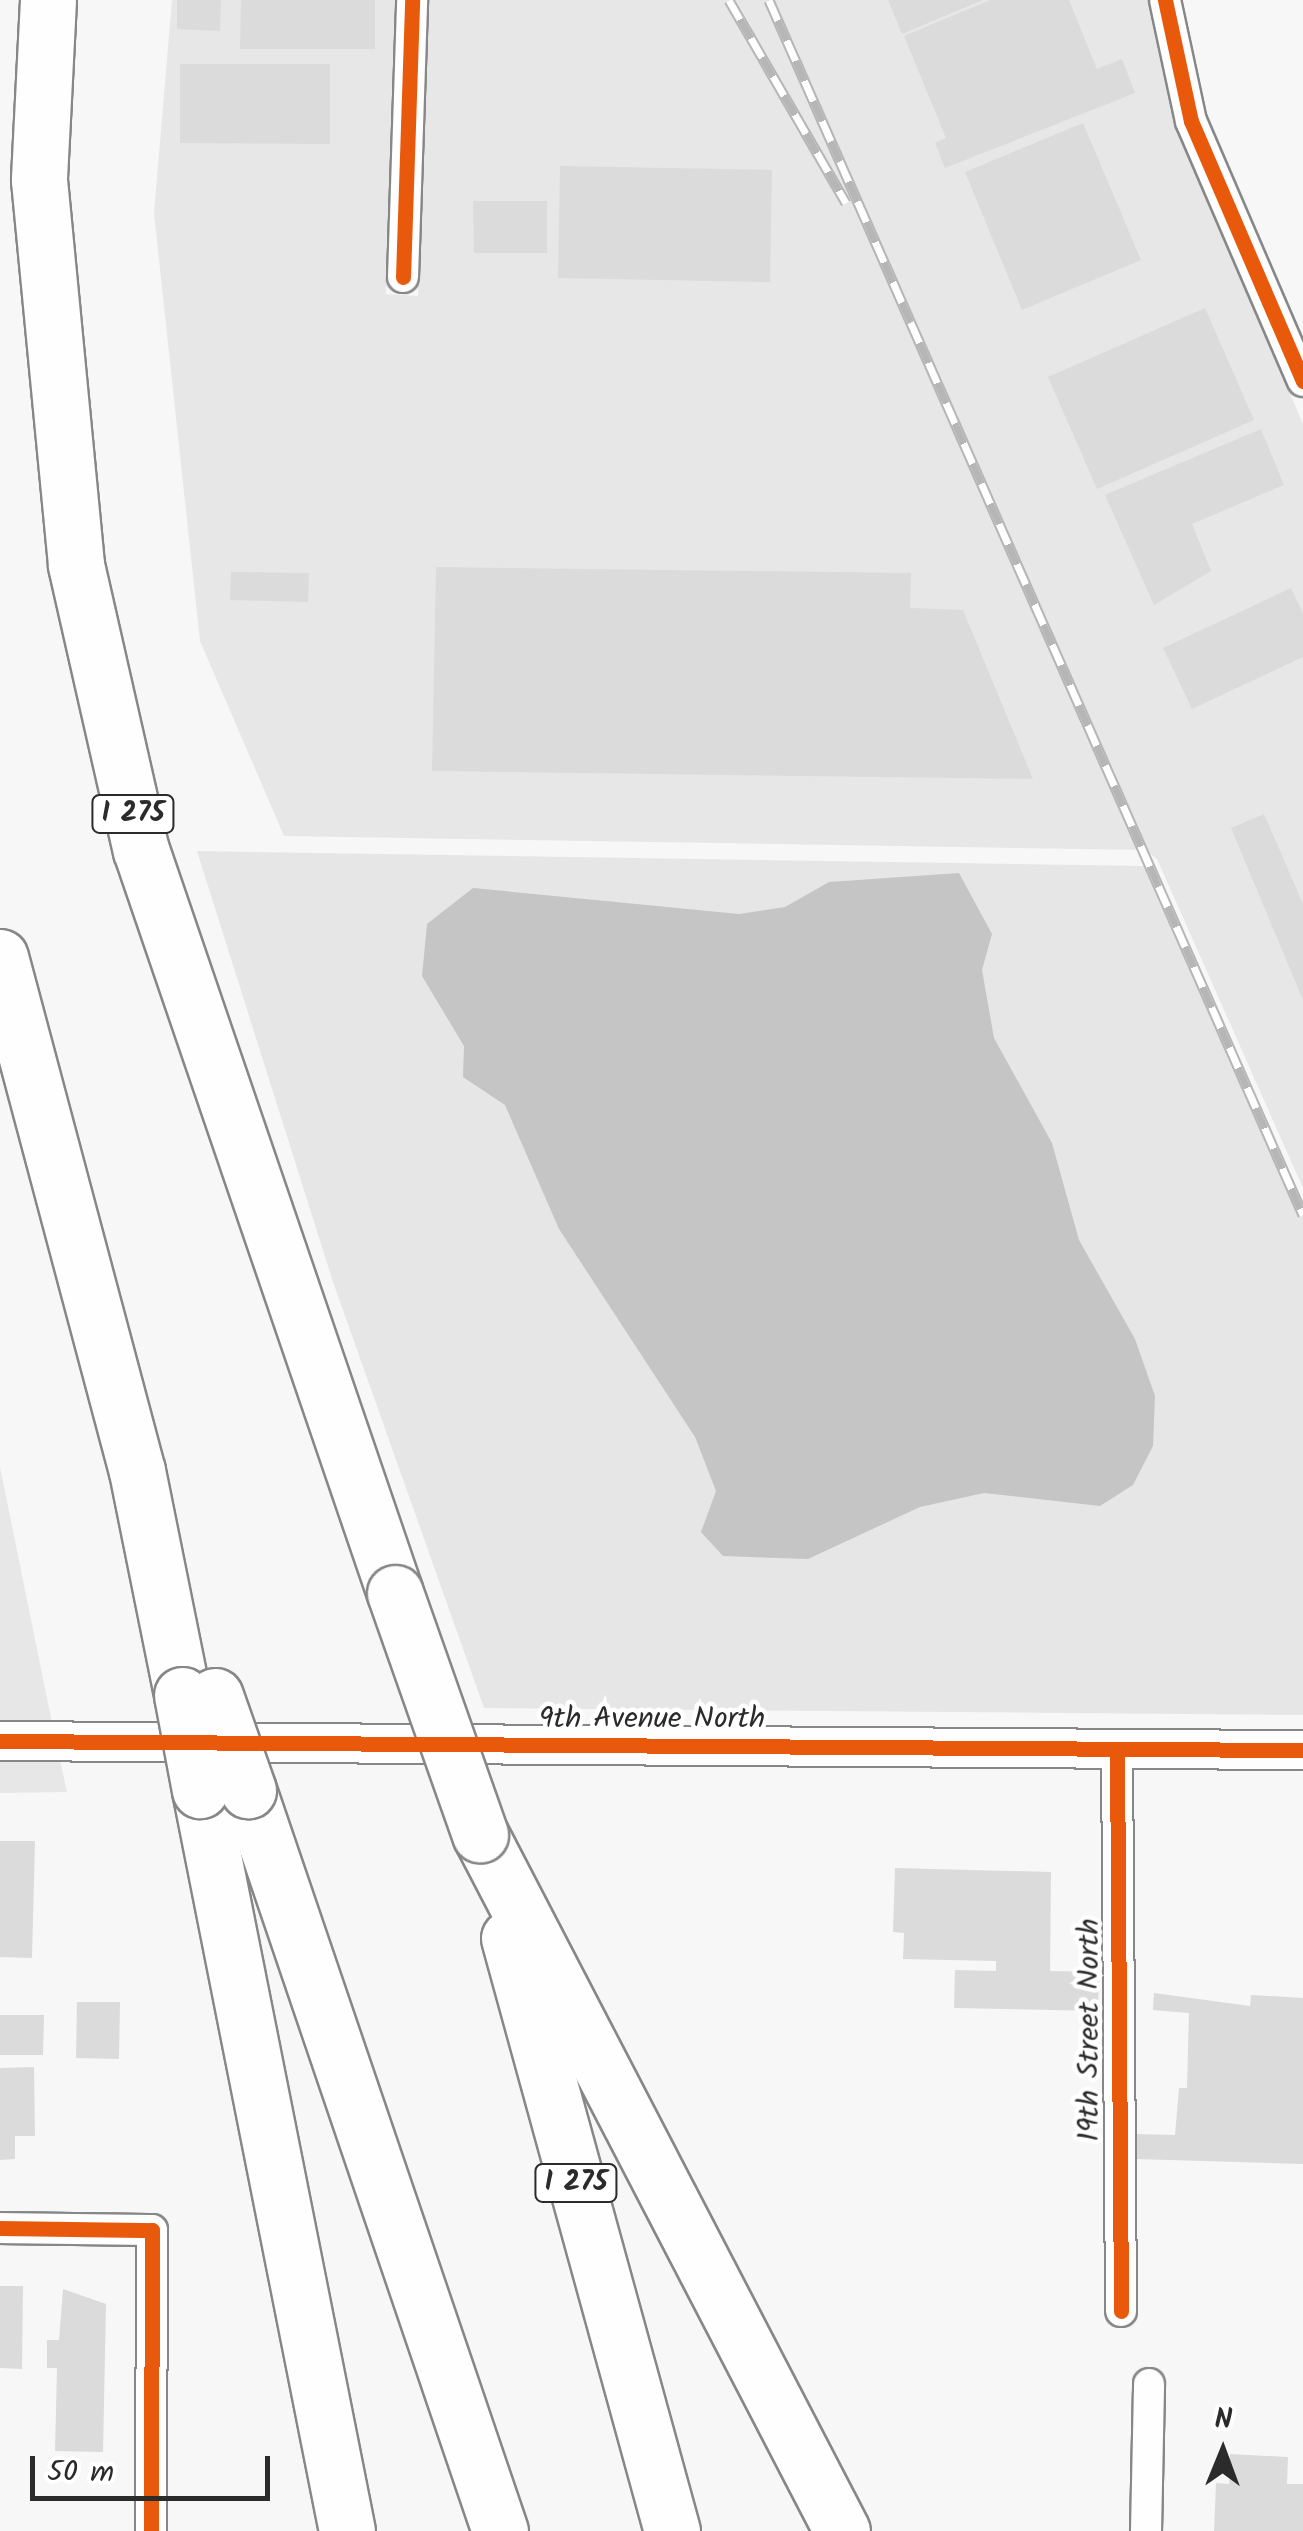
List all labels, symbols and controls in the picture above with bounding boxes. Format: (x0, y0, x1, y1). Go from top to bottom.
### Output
road number: I 275 (90, 791, 176, 837)
street label: 9th Avenue North (539, 1701, 765, 1737)
street label: 19th Street North (1072, 1918, 1108, 2142)
road number: I 275 (534, 2160, 618, 2206)
text: N (1214, 2398, 1233, 2443)
north arrow (1173, 2401, 1273, 2501)
scale bar (35, 2436, 275, 2498)
text: 50 m (47, 2449, 114, 2497)

